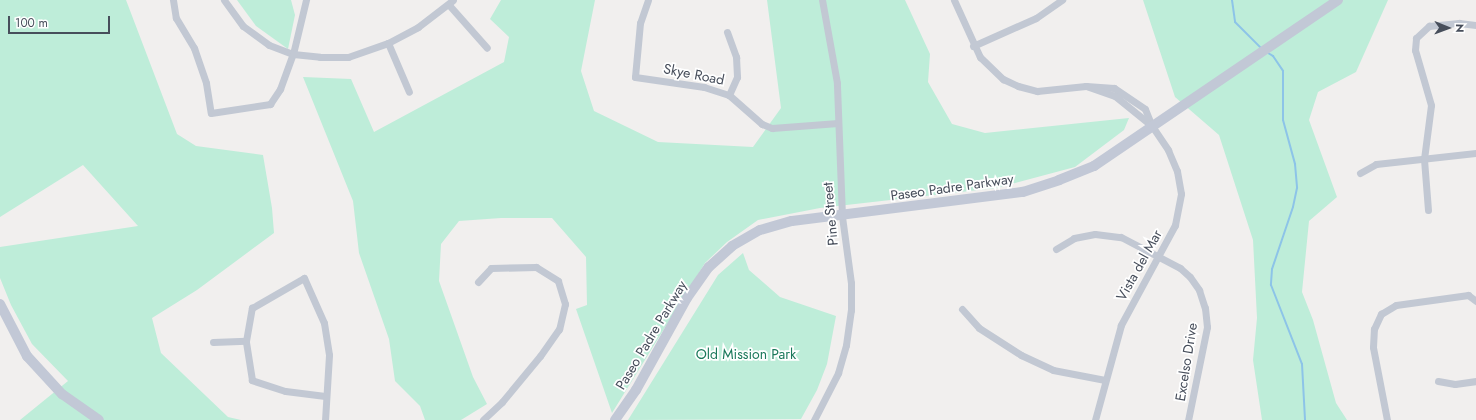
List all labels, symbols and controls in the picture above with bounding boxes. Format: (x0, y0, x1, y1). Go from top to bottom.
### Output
scale bar (10, 8, 112, 34)
north arrow (1428, 8, 1468, 48)
text: 100 m (15, 14, 48, 32)
text: N (1452, 24, 1468, 33)
street label: Skye Road (662, 60, 726, 88)
street label: Paseo Padre Parkway (889, 170, 1015, 204)
street label: Pine Street (819, 182, 841, 246)
street label: Vista del Mar (1113, 227, 1165, 303)
street label: Paseo Padre Parkway (612, 277, 690, 393)
street label: Excelso Drive (1172, 322, 1200, 402)
park label: Old Mission Park (696, 346, 796, 362)

